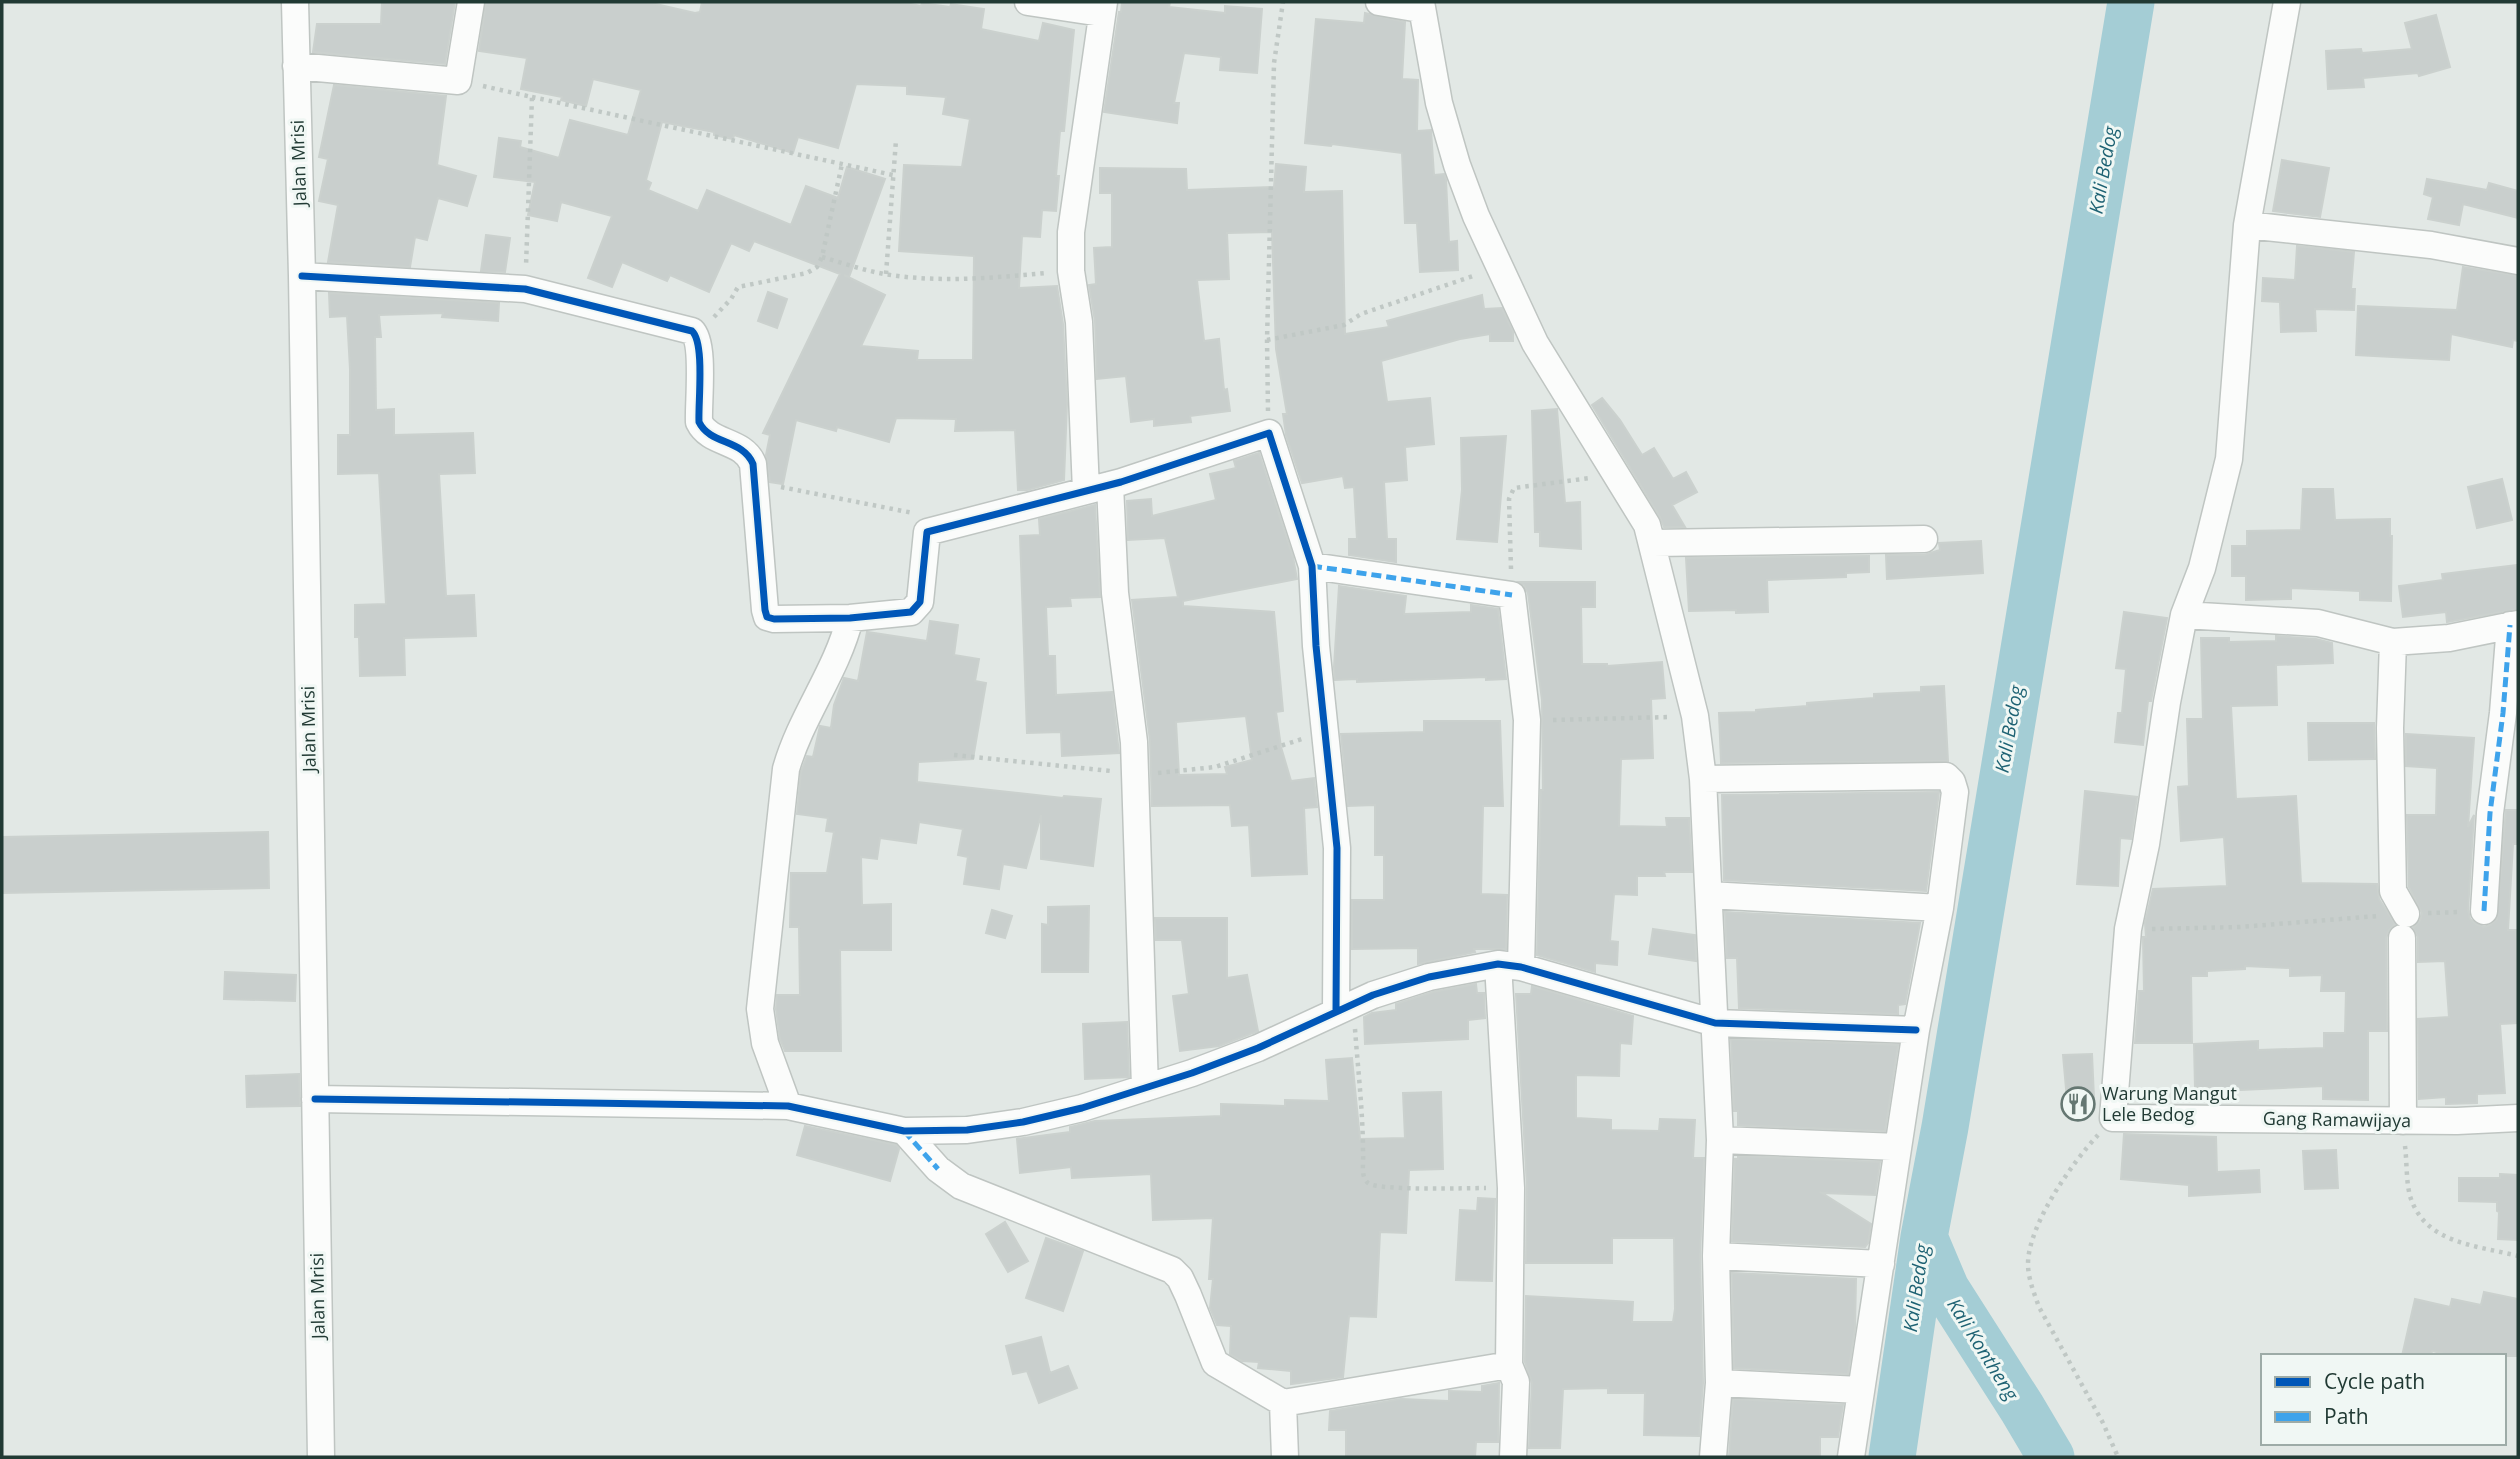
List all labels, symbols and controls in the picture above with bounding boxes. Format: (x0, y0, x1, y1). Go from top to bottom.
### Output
street label: Jalan Mrisi (285, 119, 312, 209)
water label: Kali Bedog (2083, 123, 2124, 216)
water label: Kali Bedog (1989, 682, 2030, 775)
street label: Jalan Mrisi (295, 686, 321, 774)
place label: Warung Mangut Lele Bedog (2102, 1081, 2237, 1126)
restaurant icon: Warung Mangut Lele Bedog (2059, 1085, 2097, 1123)
street label: Gang Ramawijaya (2263, 1106, 2411, 1132)
water label: Kali Bedog (1897, 1241, 1935, 1334)
street label: Jalan Mrisi (304, 1253, 330, 1341)
water label: Kali Kontheng (1941, 1293, 2025, 1406)
legend (2261, 1354, 2506, 1445)
text: Cycle path (2324, 1367, 2425, 1395)
text: Path (2324, 1402, 2369, 1430)

